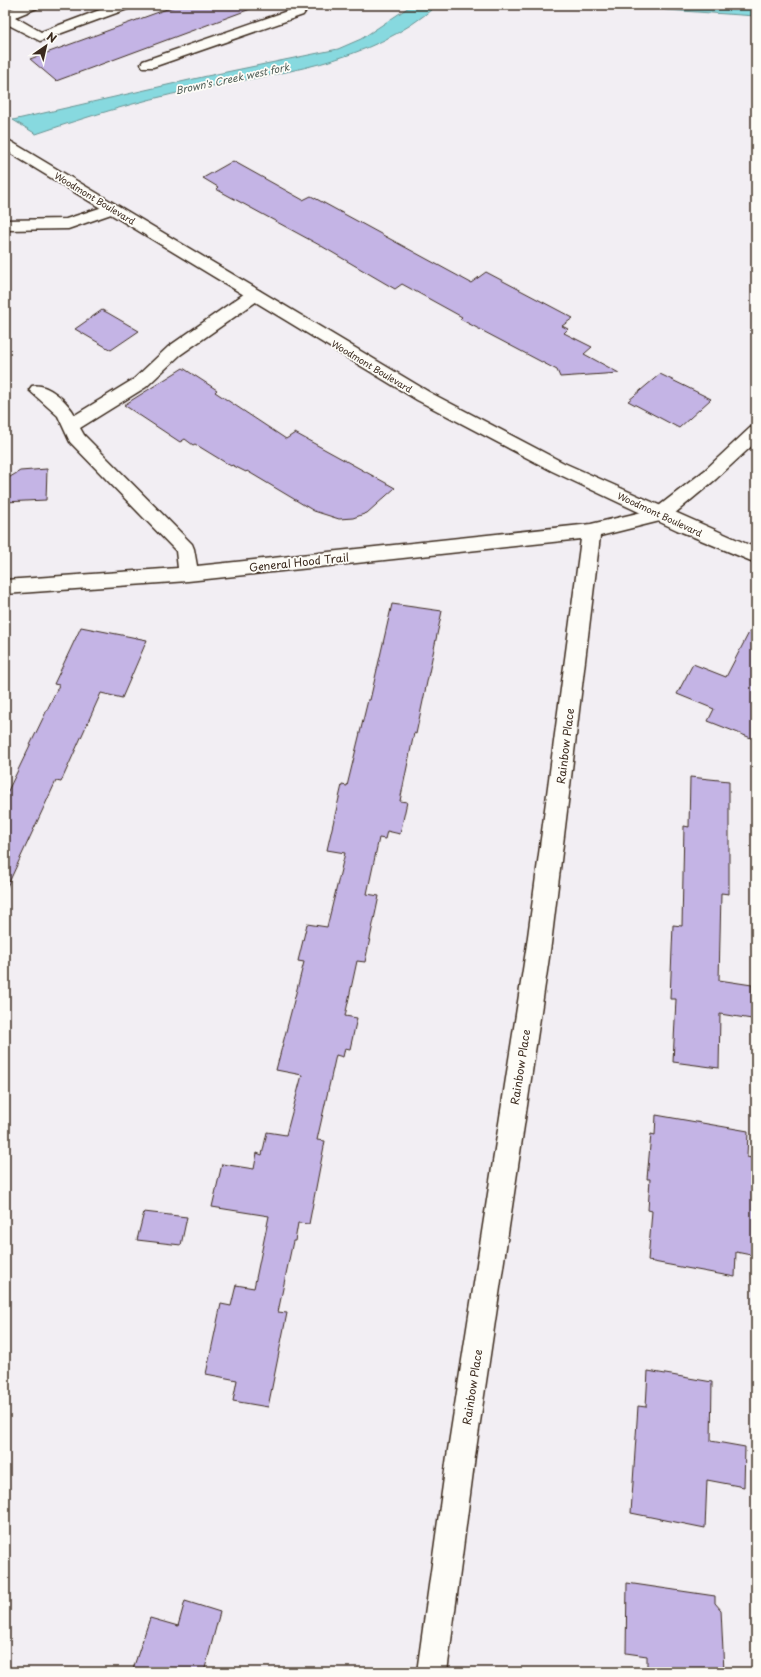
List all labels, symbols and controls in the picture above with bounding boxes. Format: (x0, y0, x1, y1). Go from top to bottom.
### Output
north arrow (26, 26, 66, 66)
text: N (44, 28, 60, 47)
water label: Brown's Creek west fork (174, 58, 292, 97)
street label: Woodmont Boulevard (52, 168, 139, 228)
street label: Woodmont Boulevard (329, 336, 416, 396)
street label: Woodmont Boulevard (615, 488, 705, 540)
street label: General Hood Trail (248, 548, 350, 576)
street label: Rainbow Place (552, 707, 578, 785)
street label: Rainbow Place (506, 1028, 534, 1106)
street label: Rainbow Place (458, 1348, 486, 1426)

